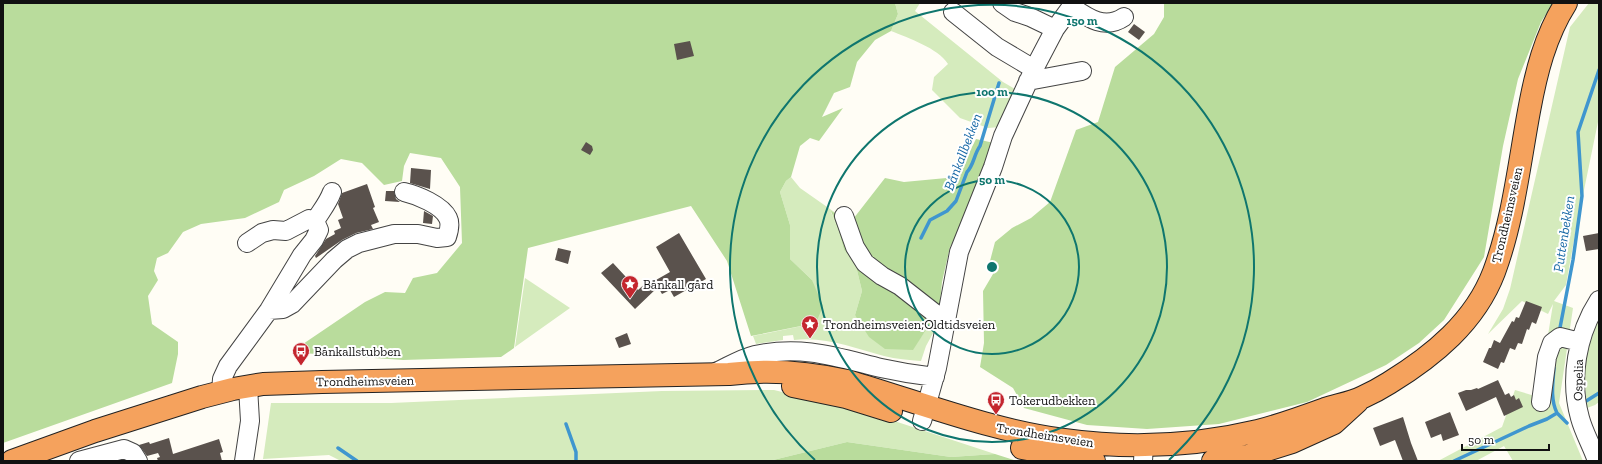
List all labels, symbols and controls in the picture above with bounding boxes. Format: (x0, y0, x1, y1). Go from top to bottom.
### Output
text: 150 m (1067, 14, 1098, 28)
text: 100 m (976, 85, 1008, 99)
water label: Bånkallbekken (940, 111, 986, 193)
street label: Trondheimsveien (1489, 165, 1525, 265)
text: 50 m (979, 173, 1005, 187)
water label: Puttenbekken (1550, 195, 1578, 273)
centre of rings (985, 260, 999, 274)
place icon: Bånkall gård (620, 274, 640, 299)
place label: Bånkall gård (643, 277, 714, 292)
place icon: Trondheimsveien;Oldtidsveien (800, 314, 820, 339)
place label: Trondheimsveien;Oldtidsveien (823, 317, 996, 332)
bus stop icon: Bånkallstubben (291, 341, 311, 366)
place label: Bånkallstubben (314, 344, 401, 359)
street label: Ospelia (1570, 358, 1586, 401)
street label: Trondheimsveien (316, 373, 415, 389)
bus stop icon: Tokerudbekken (986, 390, 1006, 415)
place label: Tokerudbekken (1009, 393, 1096, 408)
street label: Trondheimsveien (995, 420, 1095, 450)
scale bar (1462, 426, 1549, 452)
text: 50 m (1468, 433, 1495, 447)

